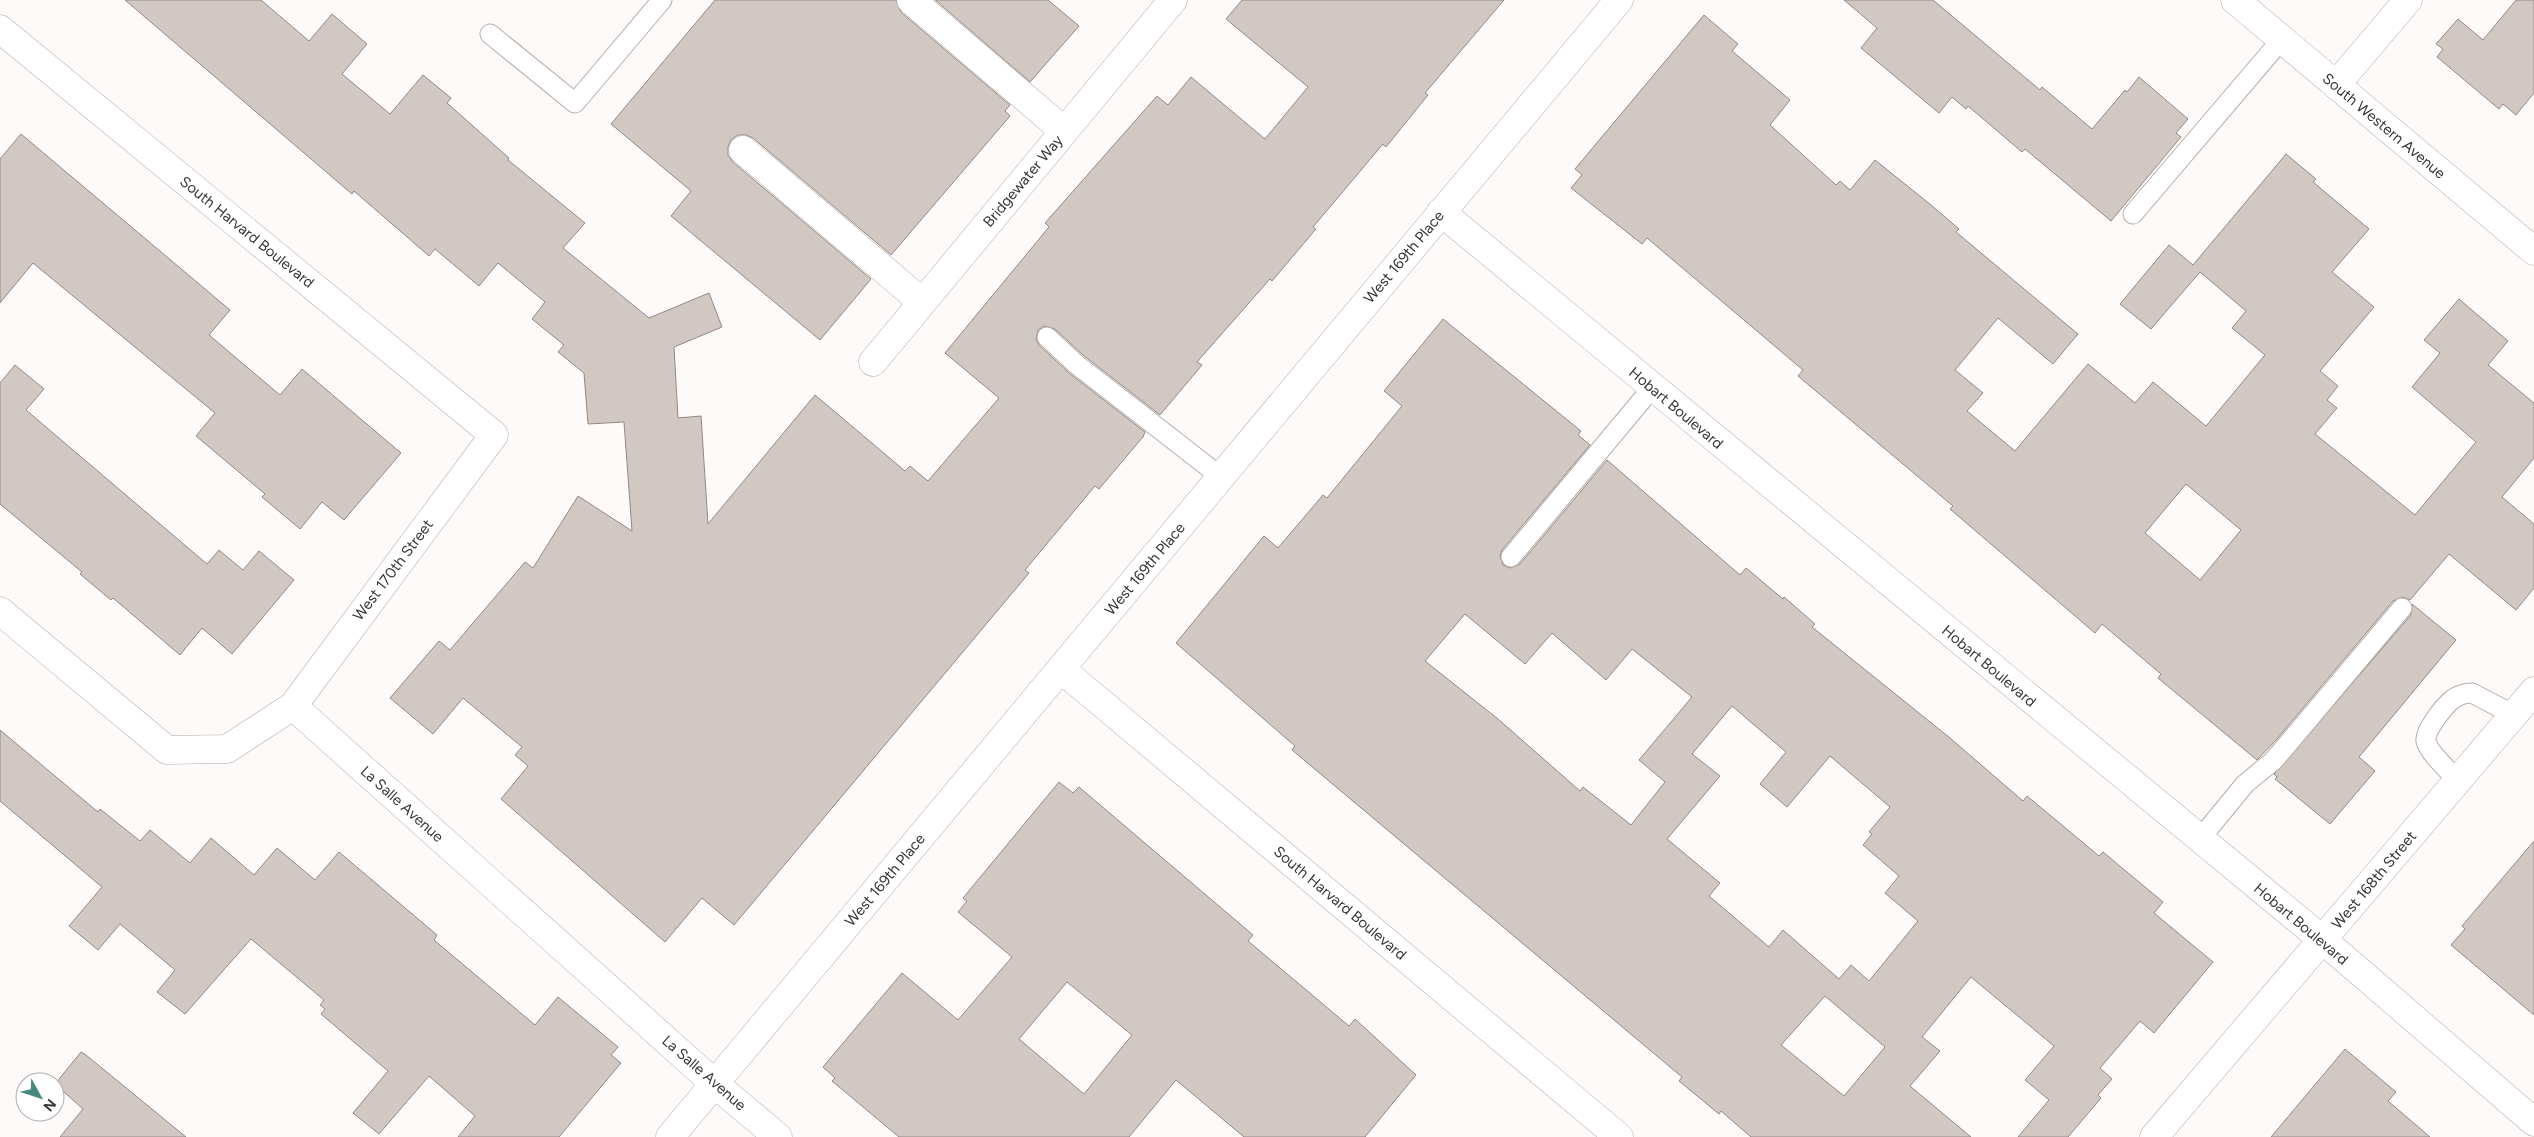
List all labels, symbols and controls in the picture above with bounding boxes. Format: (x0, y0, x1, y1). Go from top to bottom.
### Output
street label: South Western Avenue (2319, 69, 2449, 183)
street label: Bridgewater Way (979, 131, 1067, 231)
street label: South Harvard Boulevard (176, 172, 318, 292)
street label: West 169th Place (1360, 207, 1448, 307)
street label: Hobart Boulevard (1625, 363, 1727, 453)
street label: West 170th Street (349, 516, 437, 624)
street label: West 169th Place (1101, 519, 1189, 619)
street label: Hobart Boulevard (1938, 621, 2040, 711)
street label: La Salle Avenue (357, 762, 447, 846)
street label: West 168th Street (2328, 827, 2420, 933)
street label: West 169th Place (841, 830, 929, 930)
street label: South Harvard Boulevard (1270, 842, 1410, 964)
street label: Hobart Boulevard (2250, 879, 2352, 969)
street label: La Salle Avenue (658, 1032, 750, 1114)
north arrow (15, 1072, 65, 1122)
text: N (40, 1095, 60, 1115)

